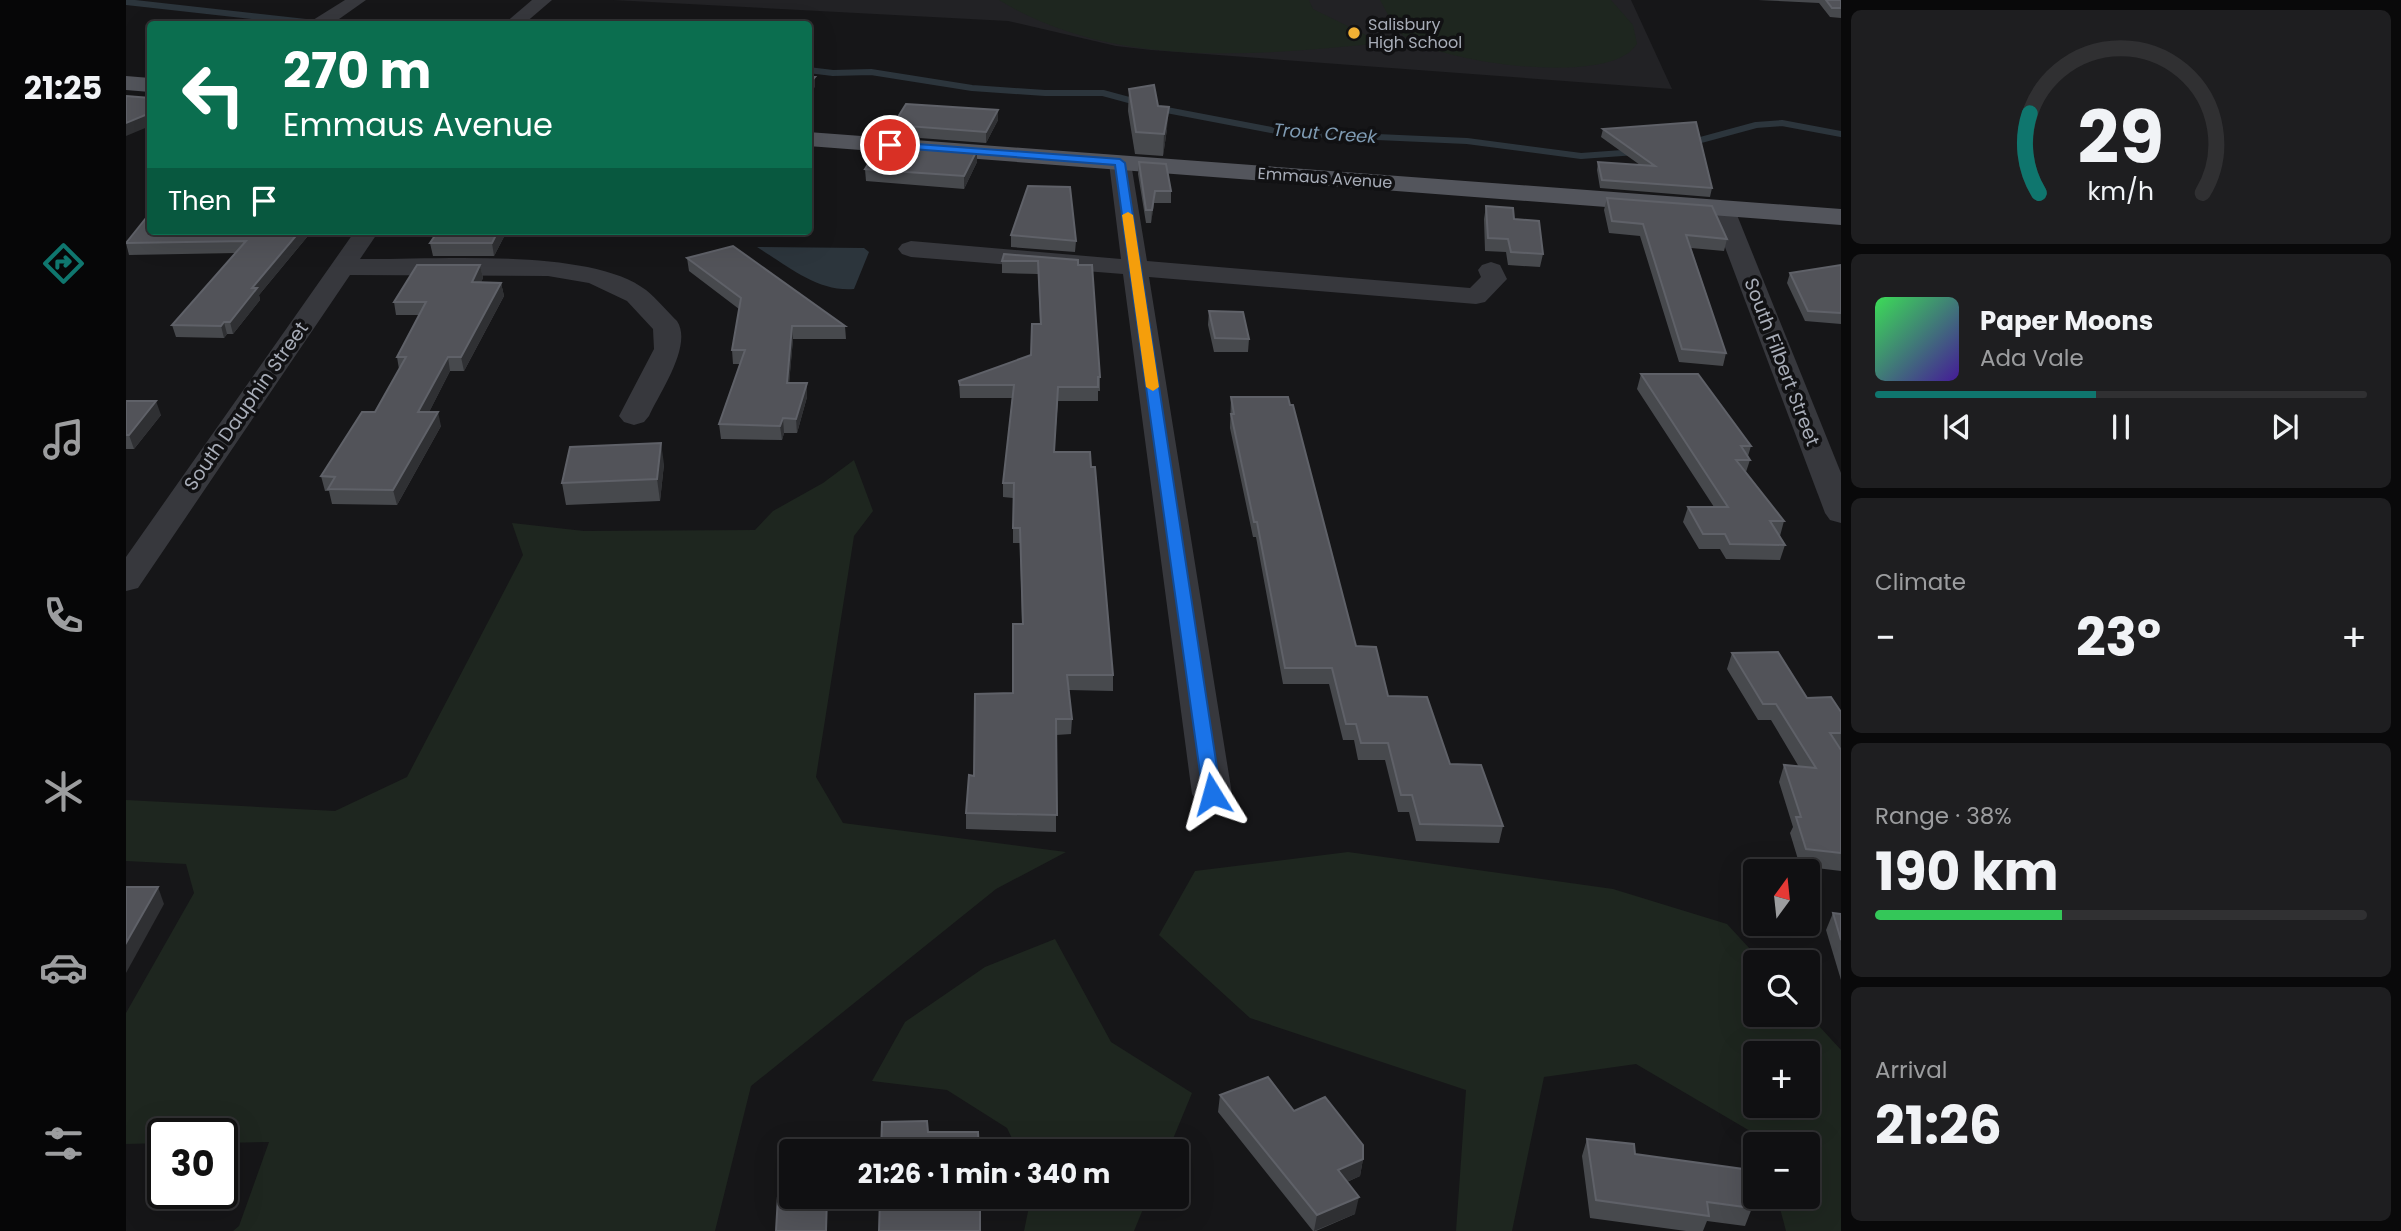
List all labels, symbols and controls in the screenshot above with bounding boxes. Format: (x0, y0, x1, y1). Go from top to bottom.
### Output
place label: Salisbury High School (1368, 13, 1462, 54)
marker: Salisbury High School (1346, 25, 1362, 41)
text: 270 m (283, 37, 431, 105)
icon: left (168, 49, 259, 140)
text: 21:25 (24, 65, 102, 110)
text: 29 (2078, 87, 2164, 188)
text: Emmaus Avenue (283, 102, 553, 147)
pin (860, 115, 920, 175)
water label: Trout Creek (1272, 117, 1378, 149)
icon: arrive (871, 126, 909, 164)
street label: Emmaus Avenue (1257, 162, 1393, 194)
text: km/h (2088, 174, 2154, 209)
icon: arrive (245, 182, 283, 220)
text: Then (168, 183, 231, 219)
icon: directions (39, 239, 88, 288)
street label: South Filbert Street (1738, 274, 1827, 450)
text: Paper Moons (1980, 303, 2153, 339)
street label: South Dauphin Street (177, 316, 315, 496)
text: Ada Vale (1980, 342, 2084, 374)
icon: previous (1938, 408, 1976, 446)
icon: pause (2102, 408, 2140, 446)
icon: next (2266, 408, 2304, 446)
icon: music (39, 415, 88, 464)
text: Climate (1875, 566, 1966, 598)
icon: phone (39, 591, 88, 640)
text: 23° (2076, 601, 2161, 674)
text: − (1875, 611, 1896, 664)
text: + (2341, 611, 2367, 664)
position arrow (1175, 757, 1249, 831)
icon: climate (39, 767, 88, 816)
text: Range · 38% (1875, 800, 2012, 832)
text: 190 km (1875, 835, 2059, 908)
north arrow (1743, 859, 1820, 936)
map controls (1743, 859, 1820, 1209)
icon: car (39, 943, 88, 992)
button: search (1743, 950, 1820, 1027)
button: + (1743, 1041, 1820, 1118)
text: Arrival (1875, 1054, 1947, 1086)
text: 21:26 (1875, 1089, 2002, 1162)
speed limit sign: 30 (147, 1118, 238, 1209)
icon: filters (39, 1119, 88, 1168)
button: − (1743, 1132, 1820, 1209)
text: 21:26 · 1 min · 340 m (858, 1156, 1110, 1192)

